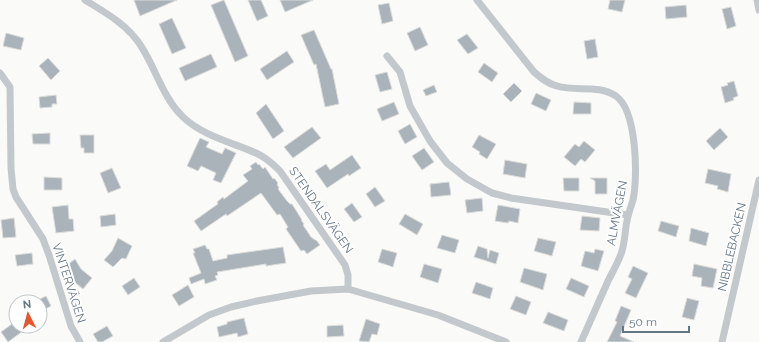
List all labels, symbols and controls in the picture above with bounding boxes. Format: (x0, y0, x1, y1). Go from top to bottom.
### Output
street label: STENDALSVÄGEN (286, 164, 356, 256)
street label: ALMVÄGEN (604, 179, 630, 247)
street label: NIBBLEBACKEN (715, 201, 749, 293)
street label: VINTERVÄGEN (50, 241, 88, 325)
north arrow (8, 294, 48, 334)
text: N (22, 298, 32, 311)
scale bar (623, 308, 689, 334)
text: 50 m (629, 315, 657, 329)

